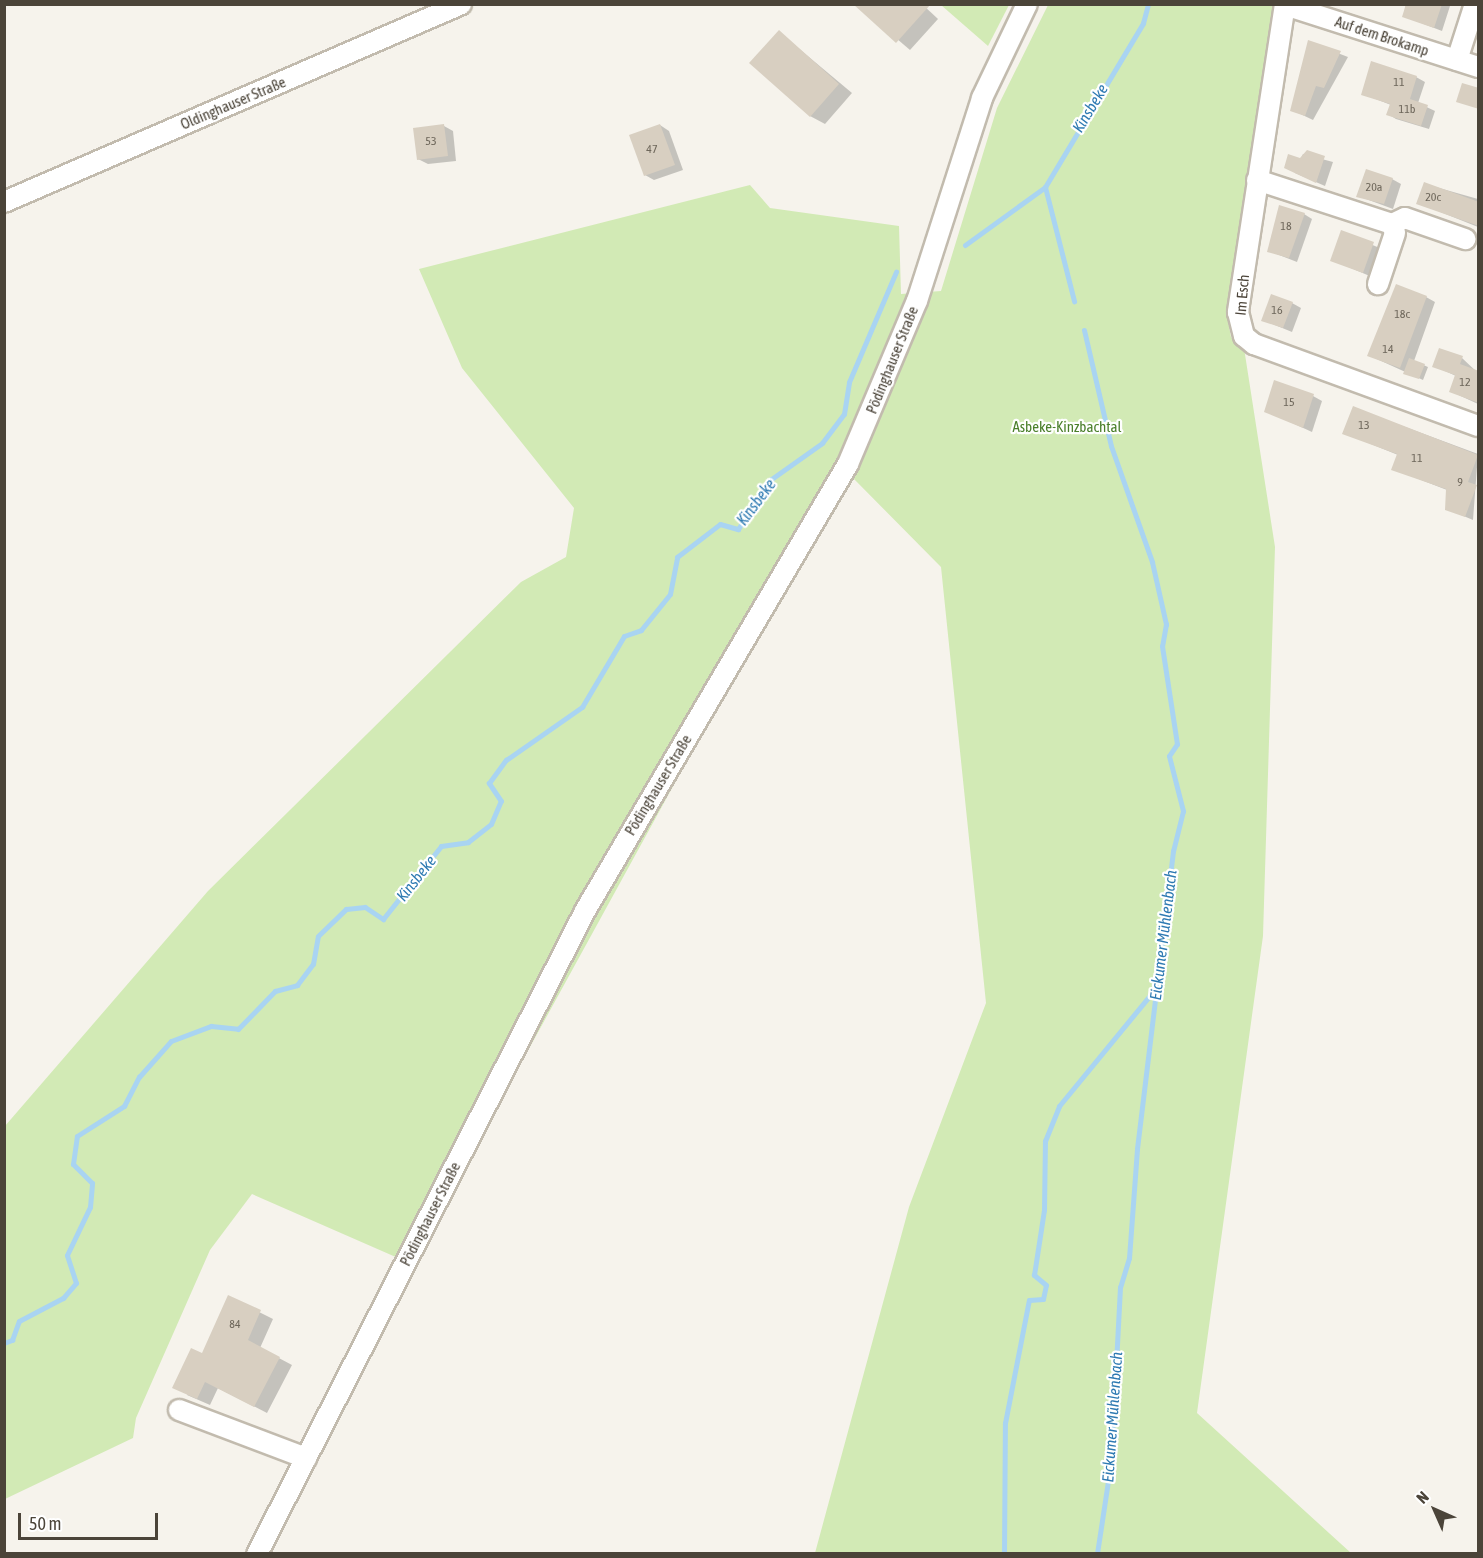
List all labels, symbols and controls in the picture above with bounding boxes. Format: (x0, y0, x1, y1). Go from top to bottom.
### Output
street label: Auf dem Brokamp (1333, 12, 1431, 60)
street label: Oldinghauser Straße (178, 73, 288, 133)
house number: 11 (1393, 76, 1405, 90)
water label: Kinsbeke (1068, 80, 1112, 136)
house number: 11b (1399, 103, 1415, 117)
house number: 53 (425, 135, 437, 149)
house number: 47 (646, 143, 658, 157)
house number: 20a (1366, 181, 1382, 195)
house number: 20c (1425, 191, 1441, 205)
house number: 18 (1280, 220, 1292, 234)
street label: Im Esch (1231, 274, 1253, 316)
street label: Pödinghauser Straße (862, 304, 922, 416)
house number: 16 (1271, 304, 1283, 318)
house number: 18c (1394, 308, 1410, 322)
house number: 14 (1382, 343, 1394, 357)
house number: 12 (1459, 376, 1471, 390)
house number: 15 (1283, 396, 1295, 410)
park label: Asbeke-Kinzbachtal (1012, 418, 1122, 436)
house number: 13 (1358, 419, 1370, 433)
house number: 11 (1411, 452, 1423, 466)
water label: Kinsbeke (732, 475, 780, 529)
house number: 9 (1457, 476, 1463, 490)
street label: Pödinghauser Straße (621, 731, 695, 839)
water label: Kinsbeke (392, 851, 440, 905)
water label: Eickumer Mühlenbach (1146, 869, 1180, 1001)
street label: Pödinghauser Straße (396, 1159, 464, 1269)
house number: 84 (229, 1318, 241, 1332)
water label: Eickumer Mühlenbach (1098, 1351, 1126, 1483)
north arrow (1405, 1480, 1465, 1540)
text: N (1413, 1488, 1432, 1507)
scale bar (21, 1501, 160, 1539)
text: 50 m (29, 1513, 61, 1534)

